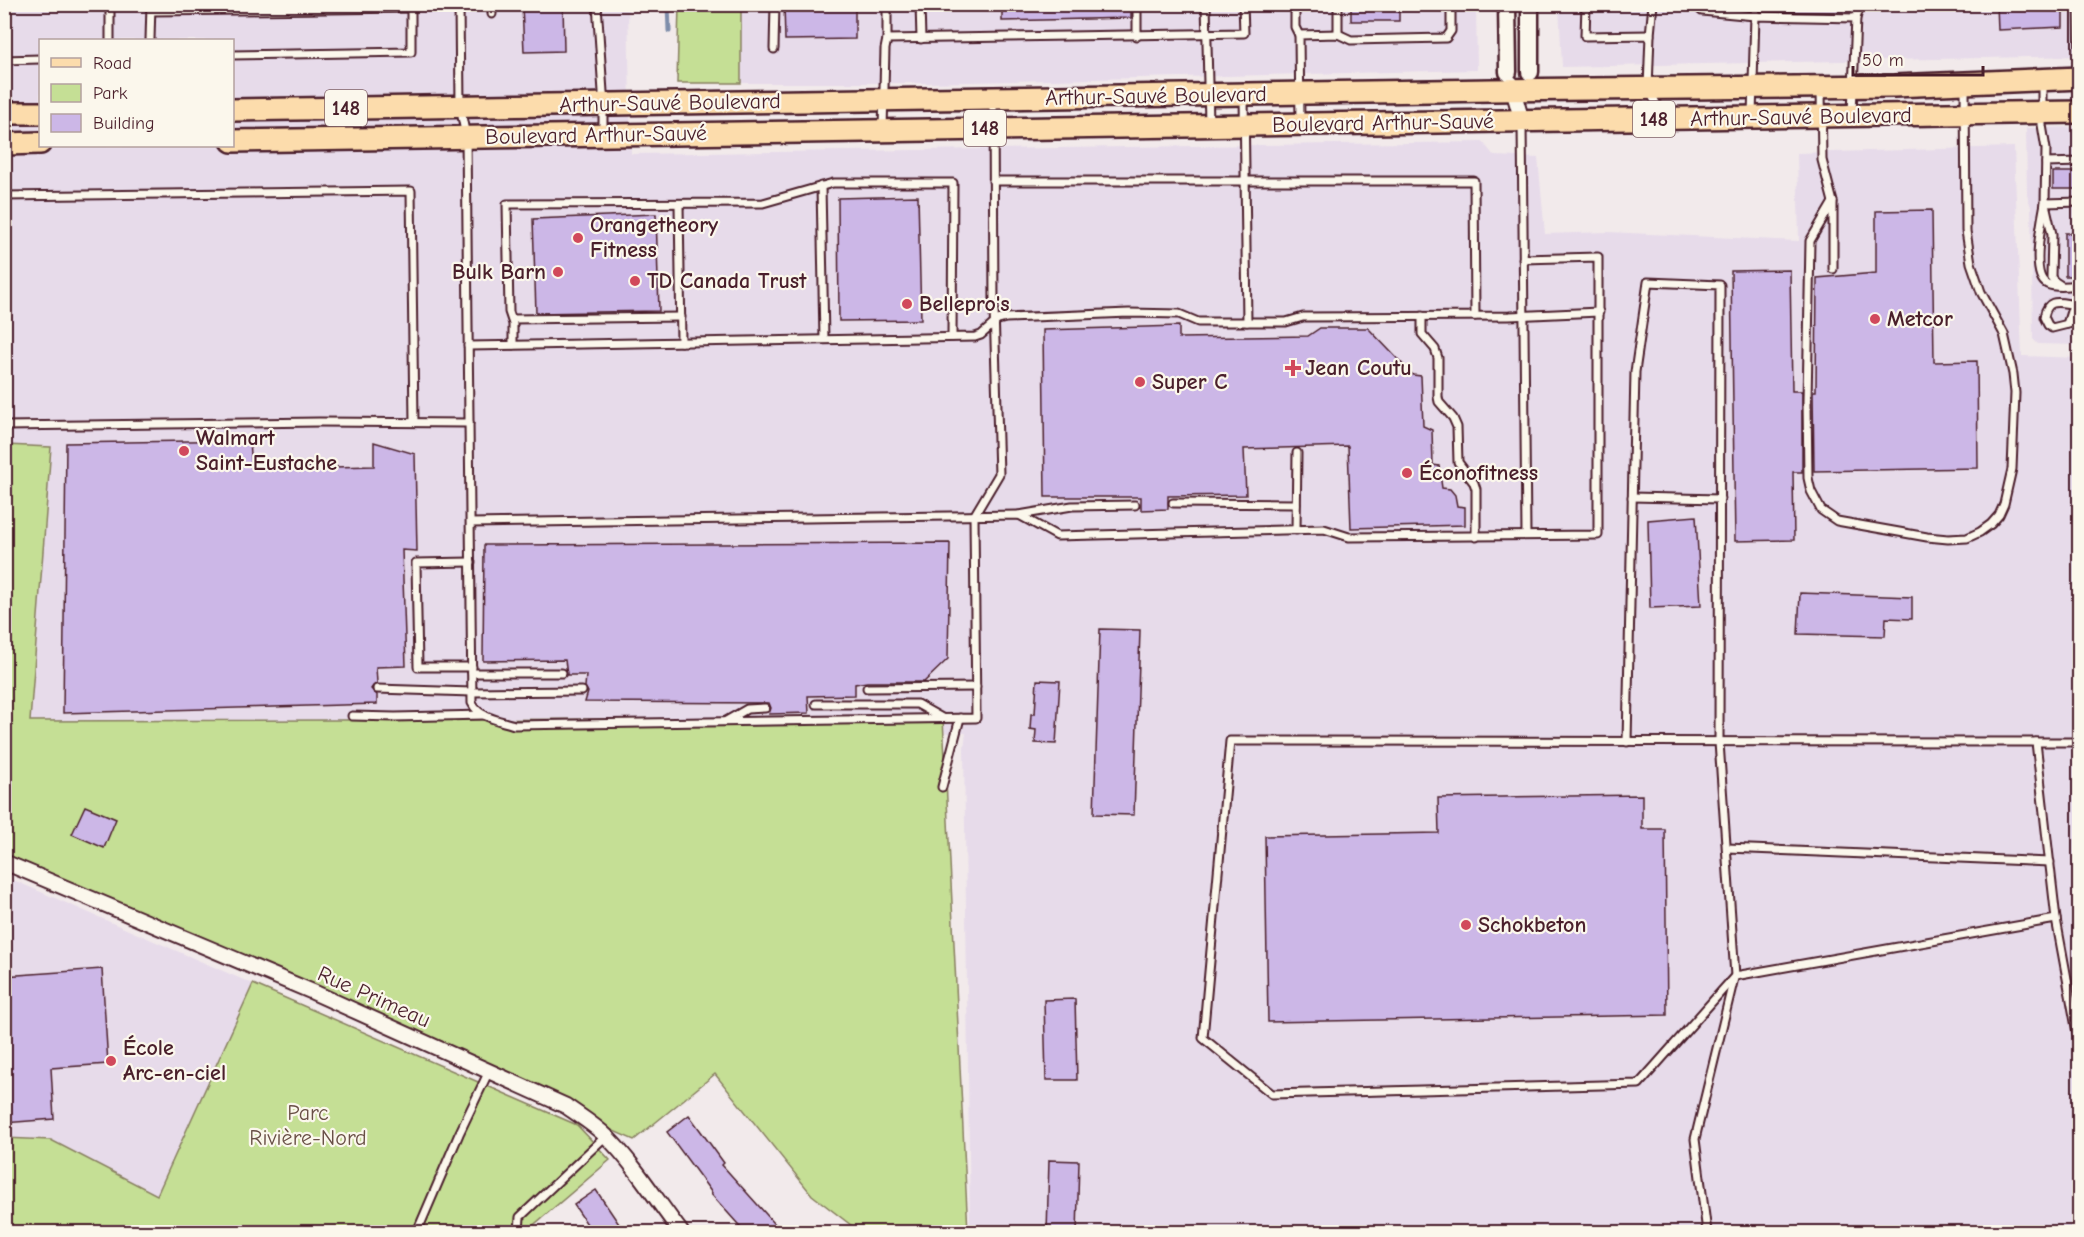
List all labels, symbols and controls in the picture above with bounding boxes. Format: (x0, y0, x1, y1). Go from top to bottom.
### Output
legend (39, 39, 234, 147)
scale bar (1853, 39, 1984, 77)
text: 50 m (1862, 50, 1904, 71)
text: Road (93, 53, 132, 74)
street label: Arthur-Sauvé Boulevard (1045, 81, 1267, 111)
text: Park (93, 83, 128, 104)
street label: Arthur-Sauvé Boulevard (559, 88, 781, 118)
road number: 148 (325, 90, 367, 126)
road number: 148 (1633, 101, 1675, 137)
street label: Arthur-Sauvé Boulevard (1690, 102, 1912, 132)
street label: Boulevard Arthur-Sauvé (1272, 108, 1494, 138)
road number: 148 (964, 110, 1006, 146)
text: Building (93, 113, 155, 134)
street label: Boulevard Arthur-Sauvé (485, 120, 707, 150)
place label: Orangetheory Fitness (590, 212, 719, 263)
marker: Orangetheory Fitness (571, 231, 585, 245)
place label: Bulk Barn (452, 259, 546, 285)
marker: Bulk Barn (551, 265, 565, 279)
place label: TD Canada Trust (647, 268, 807, 294)
marker: TD Canada Trust (628, 274, 642, 288)
place label: Bellepro's (919, 291, 1010, 317)
marker: Bellepro's (900, 297, 914, 311)
place label: Metcor (1887, 306, 1953, 332)
marker: Metcor (1868, 312, 1882, 326)
place label: Jean Coutu (1305, 355, 1412, 381)
marker: Jean Coutu (1286, 361, 1300, 375)
place label: Super C (1152, 369, 1228, 395)
marker: Super C (1133, 375, 1147, 389)
place label: Walmart Saint-Eustache (196, 425, 337, 476)
marker: Walmart Saint-Eustache (177, 444, 191, 458)
place label: Éconofitness (1419, 460, 1538, 486)
marker: Éconofitness (1400, 466, 1414, 480)
place label: Schokbeton (1478, 912, 1586, 938)
marker: Schokbeton (1459, 918, 1473, 932)
street label: Rue Primeau (314, 961, 434, 1033)
place label: École Arc-en-ciel (123, 1035, 226, 1086)
marker: École Arc-en-ciel (104, 1054, 118, 1068)
park label: Parc Rivière-Nord (249, 1100, 367, 1151)

